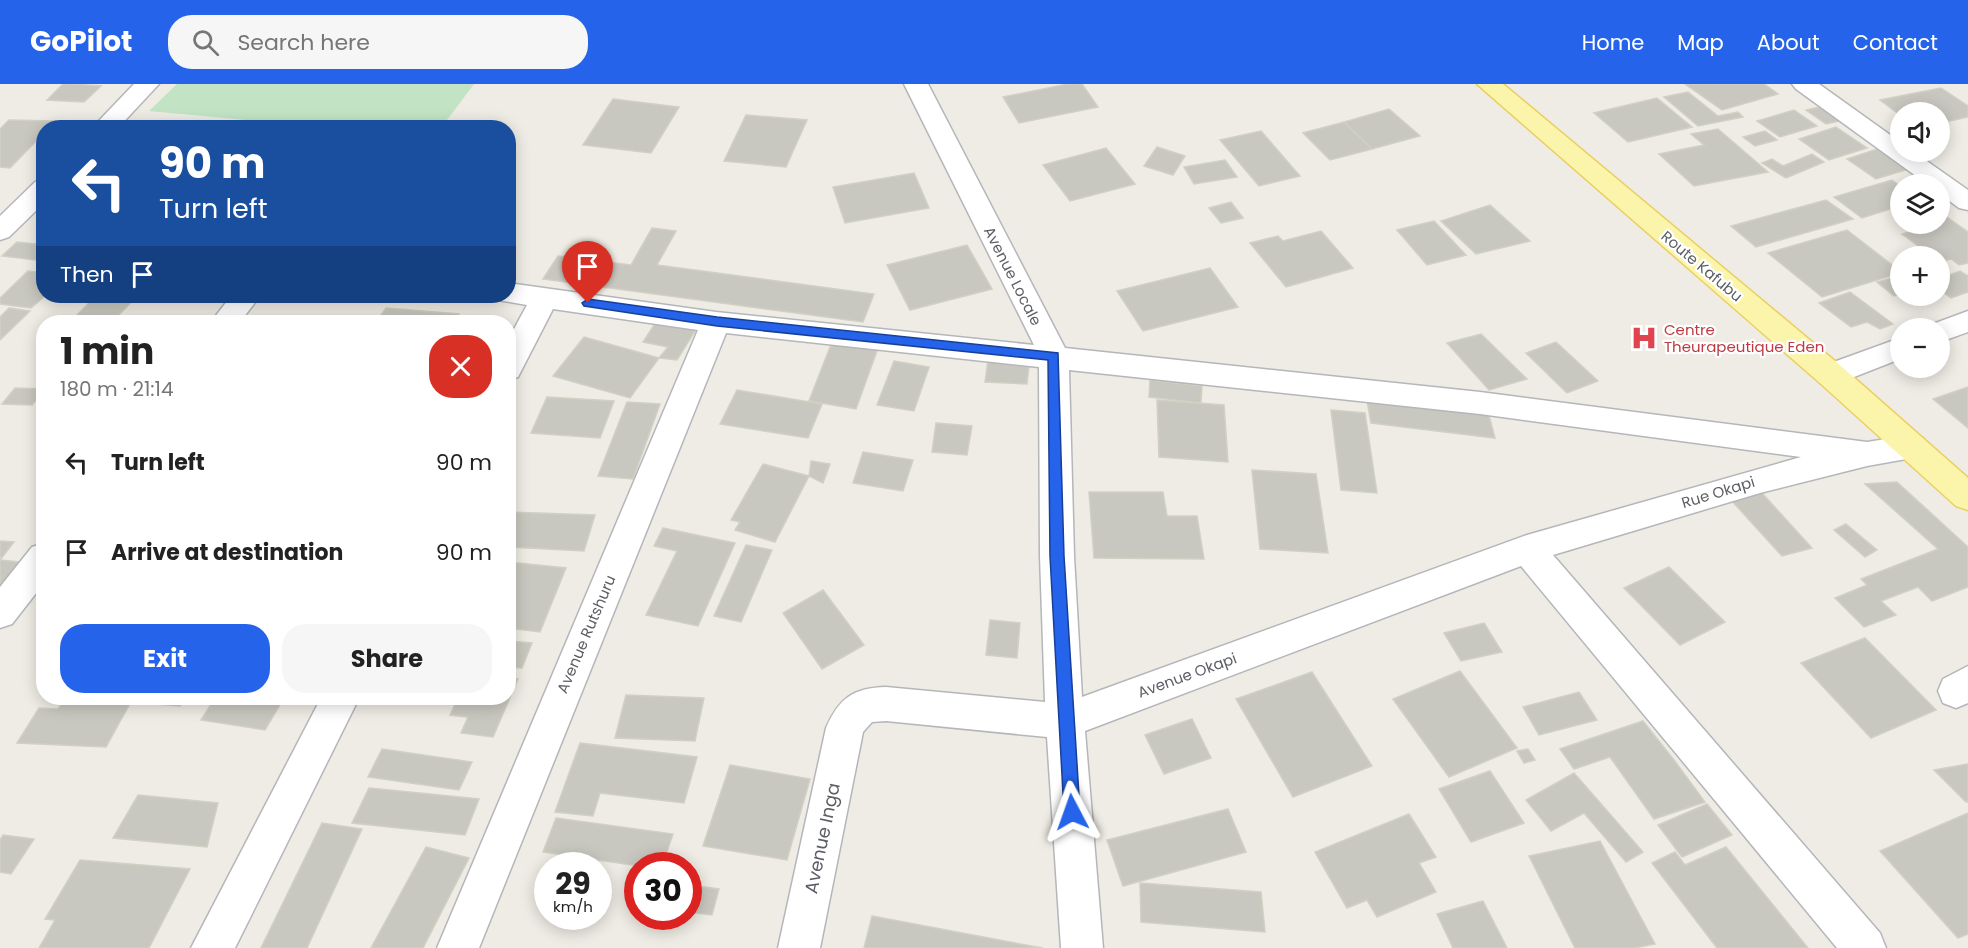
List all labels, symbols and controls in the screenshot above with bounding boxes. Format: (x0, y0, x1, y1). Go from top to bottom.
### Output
search box (168, 15, 588, 69)
text: GoPilot (30, 22, 132, 61)
icon: search (189, 26, 222, 59)
text: Search here (237, 27, 370, 58)
text: Home (1582, 28, 1644, 57)
text: Map (1677, 28, 1724, 57)
text: About (1757, 28, 1820, 57)
text: Contact (1853, 28, 1938, 57)
map controls (1890, 102, 1950, 378)
button: sound (1890, 102, 1950, 162)
text: 90 m (159, 134, 266, 193)
icon: left (60, 144, 138, 222)
button: layers (1890, 174, 1950, 234)
text: Turn left (159, 190, 268, 227)
street label: Avenue Locale (979, 223, 1047, 329)
street label: Route Kafubu (1657, 226, 1747, 306)
pin (562, 241, 613, 303)
button: + (1890, 246, 1950, 306)
icon: arrive (571, 250, 604, 283)
icon: arrive (126, 258, 159, 291)
text: Then (60, 259, 114, 290)
button: − (1890, 318, 1950, 378)
place label: Centre Theurapeutique Eden (1664, 319, 1824, 357)
hospital icon: Centre Theurapeutique Eden (1629, 323, 1659, 353)
text: 1 min (60, 326, 154, 377)
button: close (429, 335, 492, 398)
text: 180 m · 21:14 (60, 375, 174, 403)
icon: left (60, 446, 93, 479)
text: Turn left (111, 447, 205, 478)
text: 90 m (436, 447, 492, 478)
street label: Rue Okapi (1679, 471, 1757, 513)
icon: arrive (60, 536, 93, 569)
text: Arrive at destination (111, 537, 343, 568)
text: 90 m (436, 537, 492, 568)
street label: Avenue Rutshuru (552, 572, 620, 696)
button: Exit (60, 624, 270, 693)
button: Share (282, 624, 492, 693)
street label: Avenue Okapi (1135, 647, 1239, 703)
street label: Avenue Inga (798, 780, 846, 896)
position arrow (1040, 780, 1104, 844)
speed limit sign: 30 (624, 852, 702, 930)
text: 29 (555, 862, 591, 905)
text: km/h (553, 896, 593, 917)

